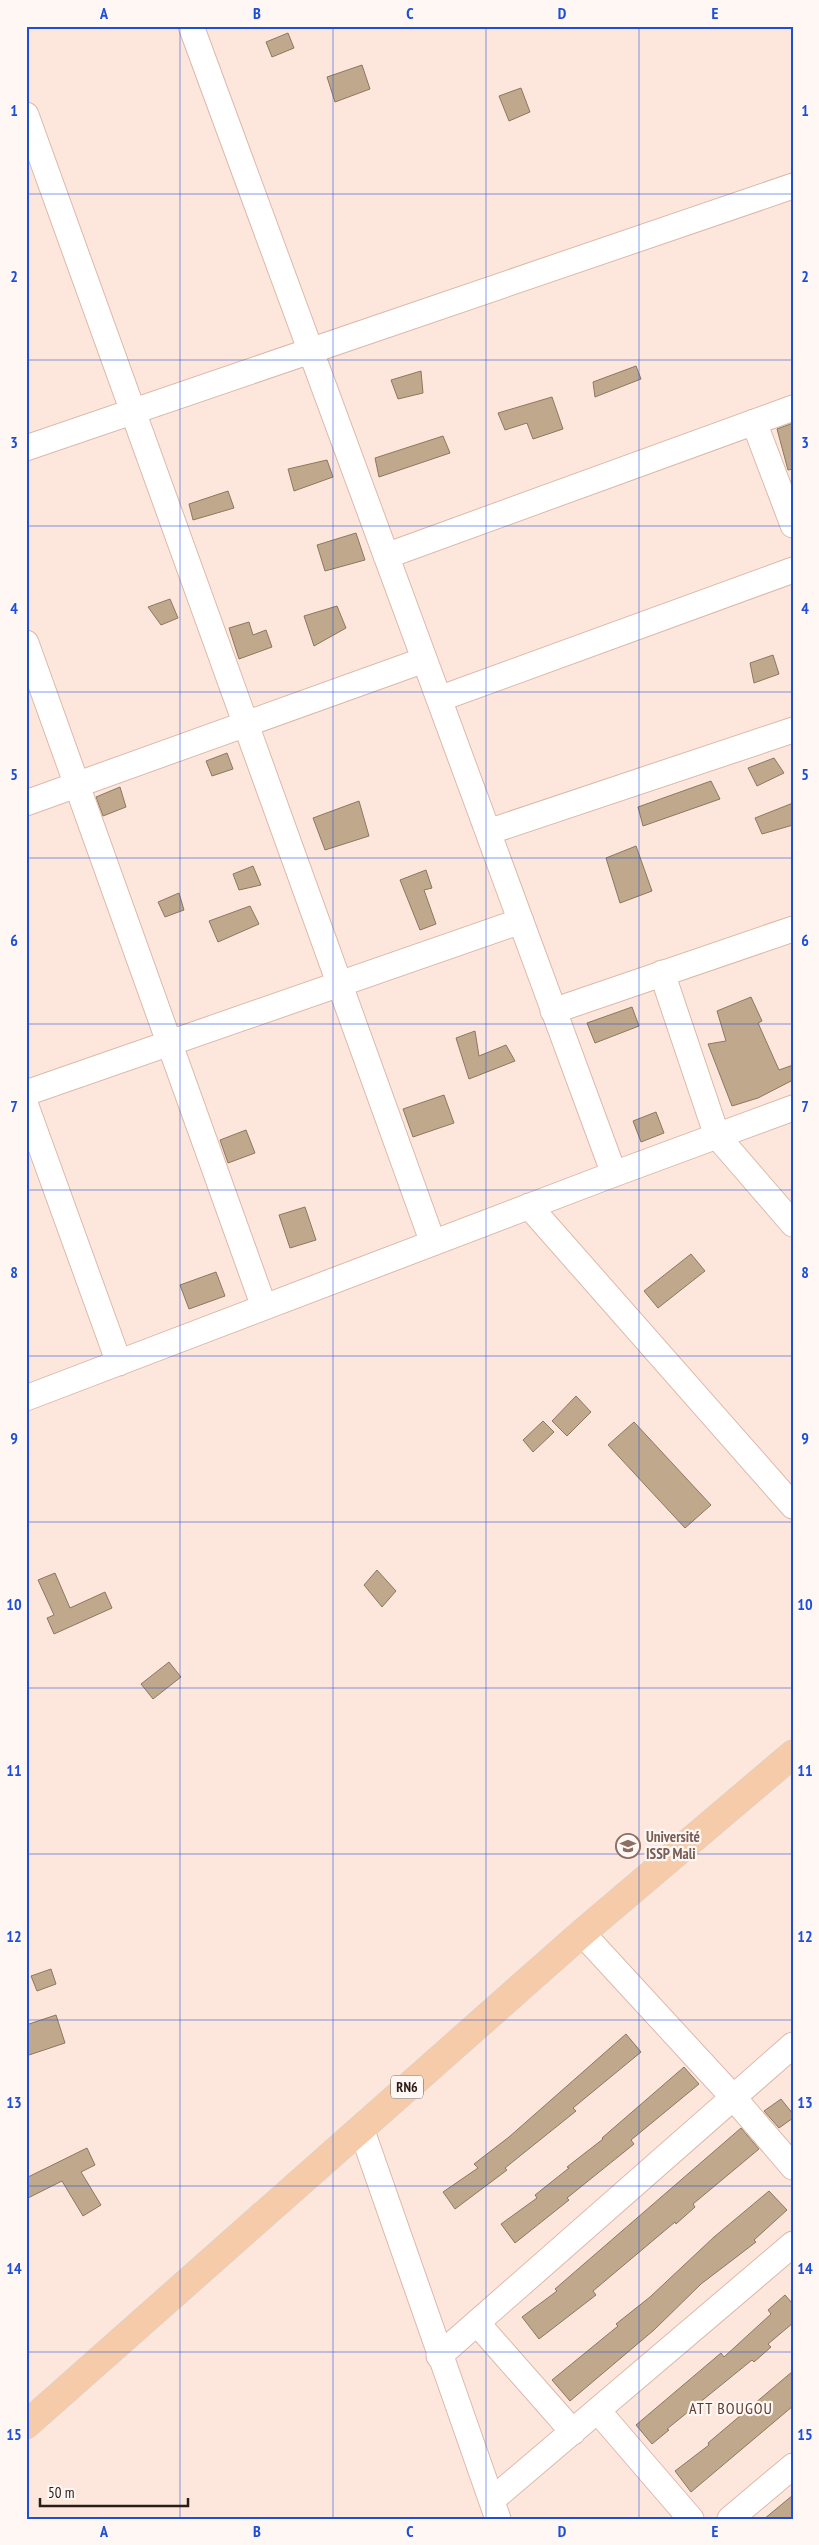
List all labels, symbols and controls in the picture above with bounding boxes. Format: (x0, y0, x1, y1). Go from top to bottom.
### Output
text: A (99, 3, 109, 23)
text: B (253, 3, 261, 23)
text: C (406, 3, 414, 23)
text: D (558, 3, 567, 23)
text: E (712, 3, 719, 23)
text: 1 (10, 100, 18, 120)
text: 1 (801, 100, 809, 120)
text: 2 (10, 266, 18, 286)
text: 2 (801, 266, 809, 286)
text: 3 (10, 432, 18, 452)
text: 3 (801, 432, 809, 452)
text: 4 (10, 598, 18, 618)
text: 4 (801, 598, 809, 618)
text: 5 (10, 764, 18, 784)
text: 5 (801, 764, 809, 784)
text: 6 (10, 930, 18, 950)
text: 6 (801, 930, 809, 950)
text: 7 (10, 1096, 18, 1116)
text: 7 (801, 1096, 809, 1116)
text: 8 (10, 1262, 18, 1282)
text: 8 (801, 1262, 809, 1282)
text: 9 (10, 1428, 18, 1448)
text: 9 (801, 1428, 809, 1448)
text: 10 (6, 1594, 22, 1614)
text: 10 (797, 1594, 813, 1614)
text: 11 (6, 1760, 22, 1780)
text: 11 (797, 1760, 813, 1780)
place label: Université ISSP Mali (646, 1827, 700, 1863)
school or university icon: Université ISSP Mali (615, 1833, 641, 1859)
text: 12 (6, 1926, 22, 1946)
text: 12 (797, 1926, 813, 1946)
road number: RN6 (391, 2076, 423, 2098)
text: 13 (6, 2092, 22, 2112)
text: 13 (797, 2092, 813, 2112)
text: 14 (6, 2258, 22, 2278)
text: 14 (797, 2258, 813, 2278)
district label: ATT BOUGOU (689, 2398, 773, 2418)
text: 15 (6, 2424, 22, 2444)
text: 15 (797, 2424, 813, 2444)
scale bar (40, 2475, 188, 2507)
text: 50 m (48, 2483, 74, 2502)
text: A (99, 2521, 109, 2541)
text: B (253, 2521, 261, 2541)
text: C (406, 2521, 414, 2541)
text: D (558, 2521, 567, 2541)
text: E (712, 2521, 719, 2541)

